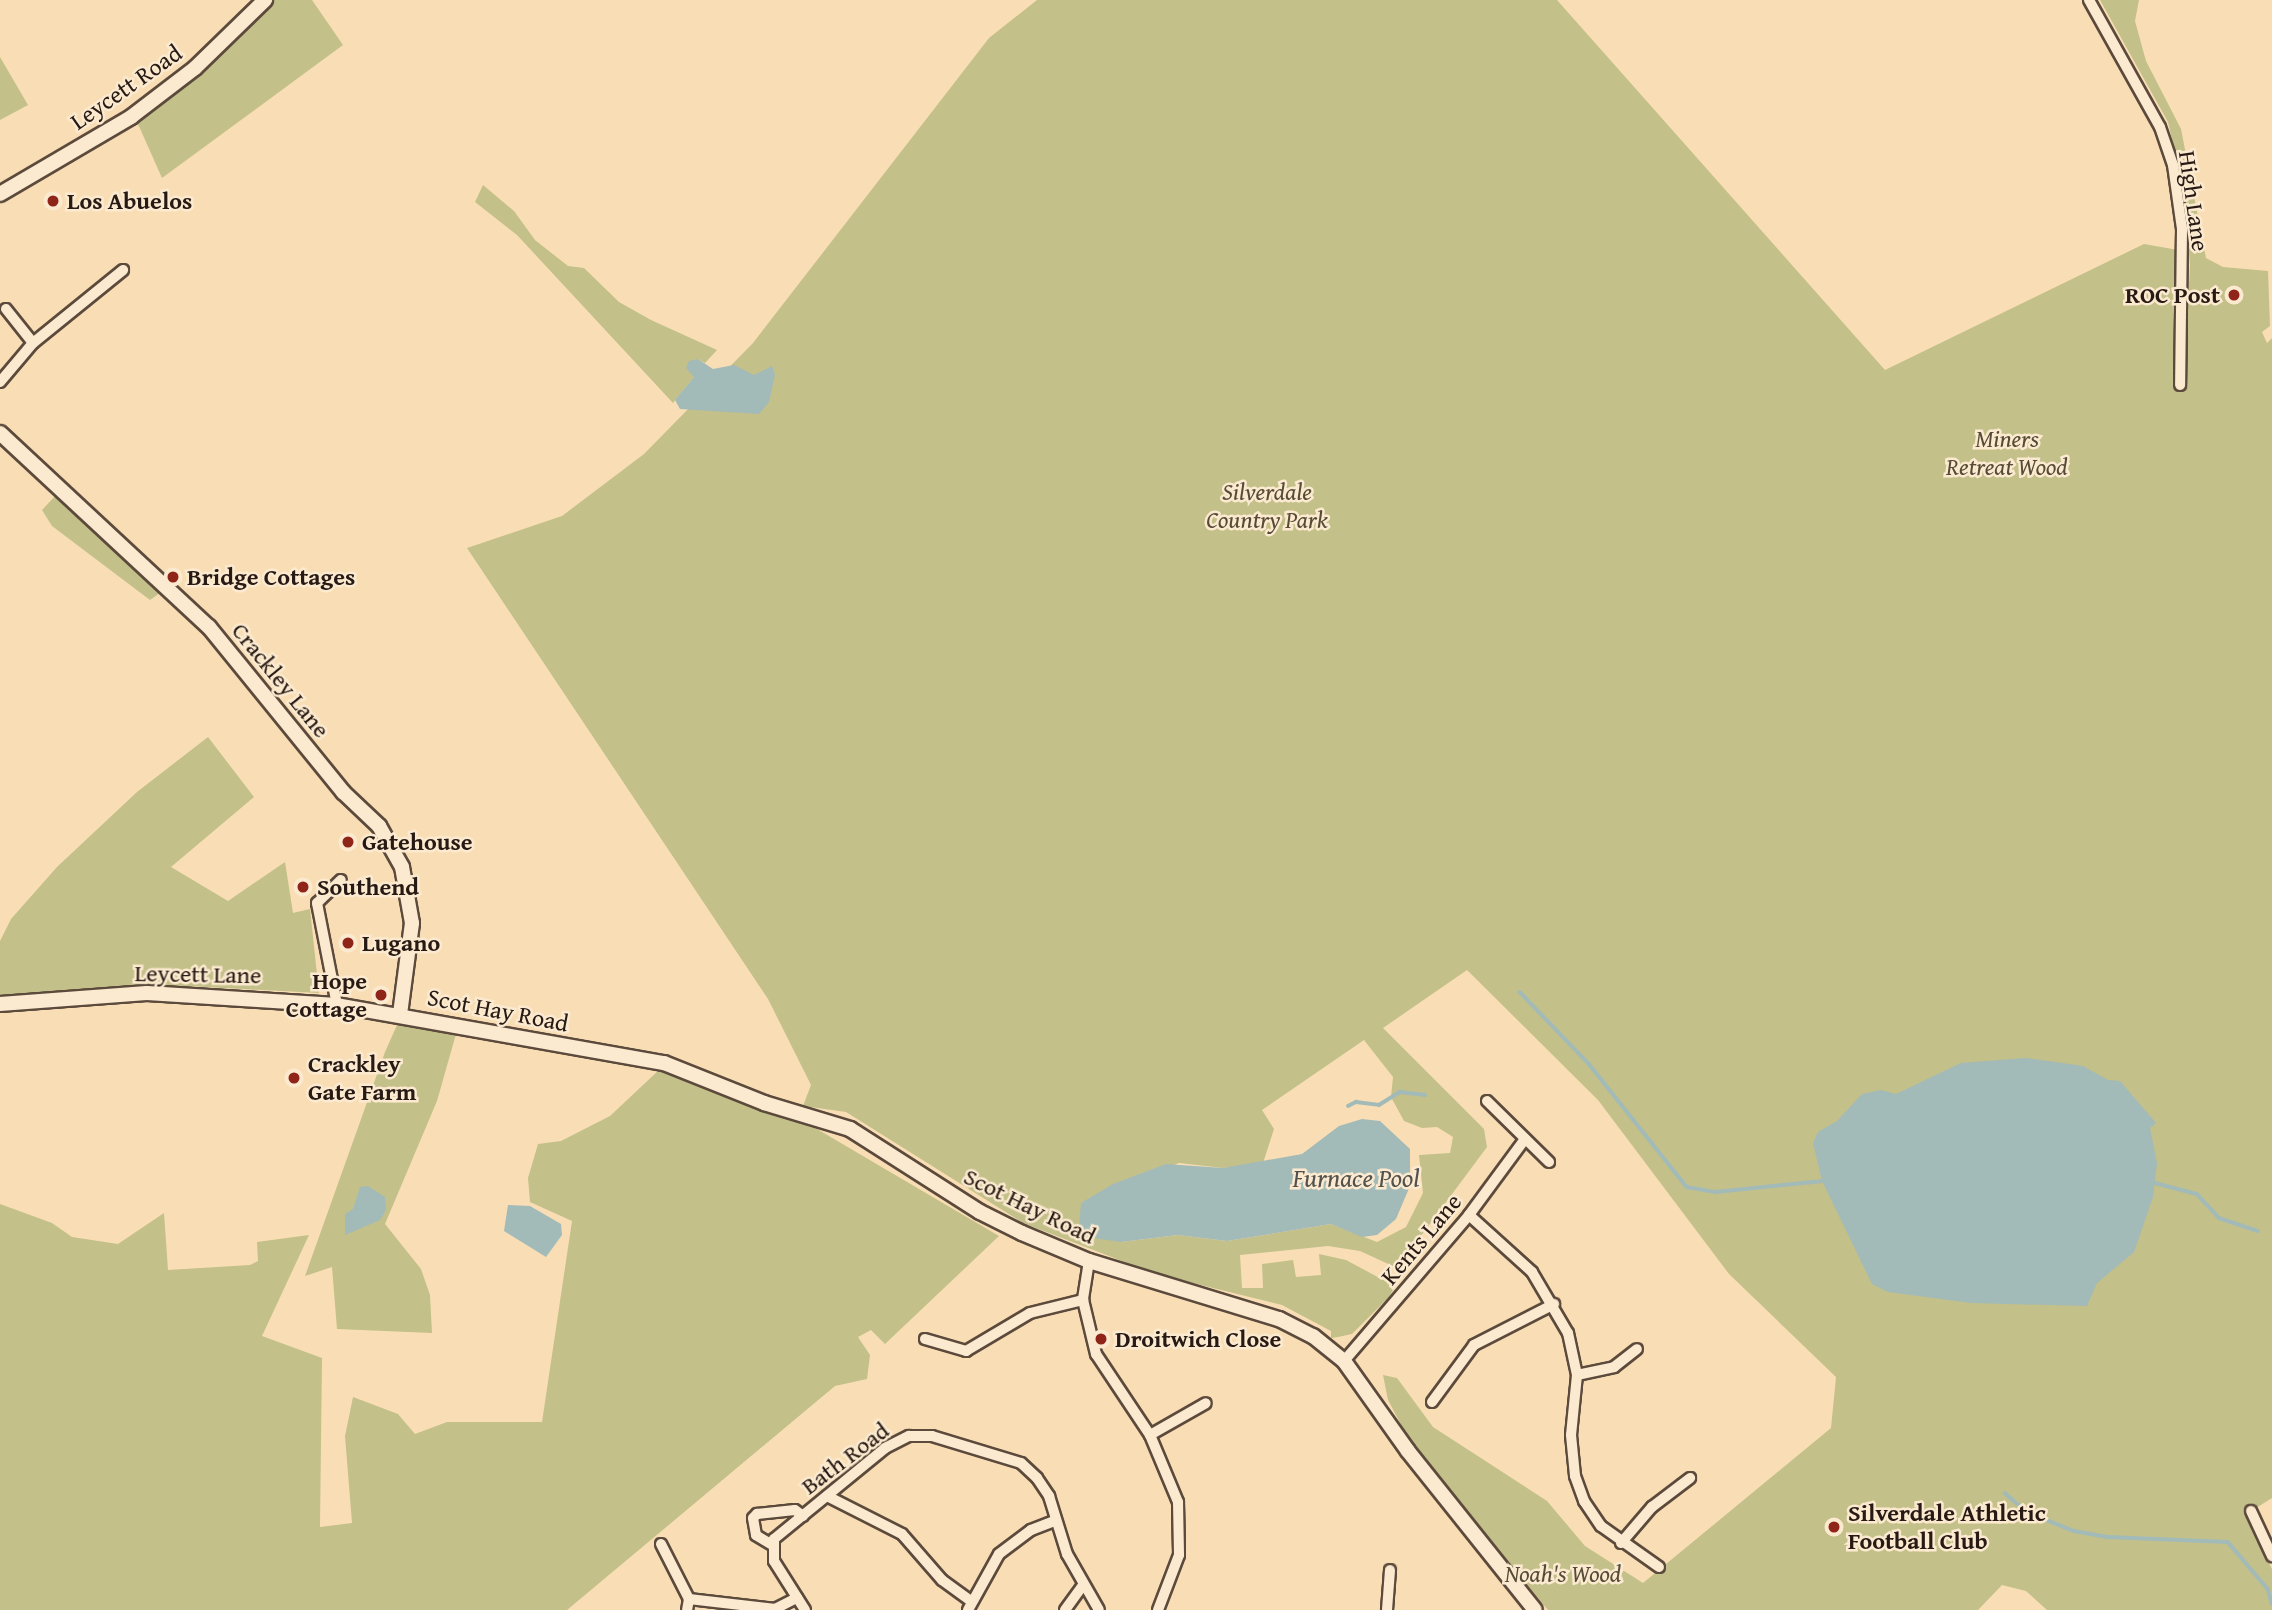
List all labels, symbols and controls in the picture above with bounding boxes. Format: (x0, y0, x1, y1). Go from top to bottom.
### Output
street label: Leycett Road (65, 38, 187, 136)
street label: High Lane (2173, 149, 2215, 253)
place label: Los Abuelos (67, 187, 192, 215)
marker: Los Abuelos (45, 193, 61, 209)
place label: ROC Post (2125, 281, 2220, 309)
marker: ROC Post (2226, 287, 2242, 303)
park label: Miners Retreat Wood (1946, 425, 2068, 481)
park label: Silverdale Country Park (1206, 478, 1328, 534)
place label: Bridge Cottages (187, 563, 355, 591)
marker: Bridge Cottages (165, 569, 181, 585)
street label: Crackley Lane (226, 617, 336, 743)
place label: Gatehouse (362, 828, 473, 856)
marker: Gatehouse (340, 834, 356, 850)
place label: Southend (317, 873, 419, 901)
marker: Southend (295, 879, 311, 895)
place label: Lugano (362, 929, 440, 957)
marker: Lugano (340, 935, 356, 951)
street label: Leycett Lane (134, 958, 262, 990)
place label: Hope Cottage (286, 967, 367, 1023)
street label: Scot Hay Road (425, 982, 571, 1038)
marker: Hope Cottage (373, 987, 389, 1003)
place label: Crackley Gate Farm (308, 1050, 416, 1106)
marker: Crackley Gate Farm (286, 1070, 302, 1086)
street label: Scot Hay Road (959, 1162, 1101, 1250)
water label: Furnace Pool (1292, 1162, 1420, 1194)
street label: Kents Lane (1375, 1188, 1467, 1290)
place label: Droitwich Close (1115, 1325, 1281, 1353)
marker: Droitwich Close (1093, 1331, 1109, 1347)
street label: Bath Road (795, 1416, 895, 1500)
place label: Silverdale Athletic Football Club (1848, 1499, 2046, 1555)
marker: Silverdale Athletic Football Club (1826, 1519, 1842, 1535)
park label: Noah's Wood (1505, 1560, 1621, 1588)

